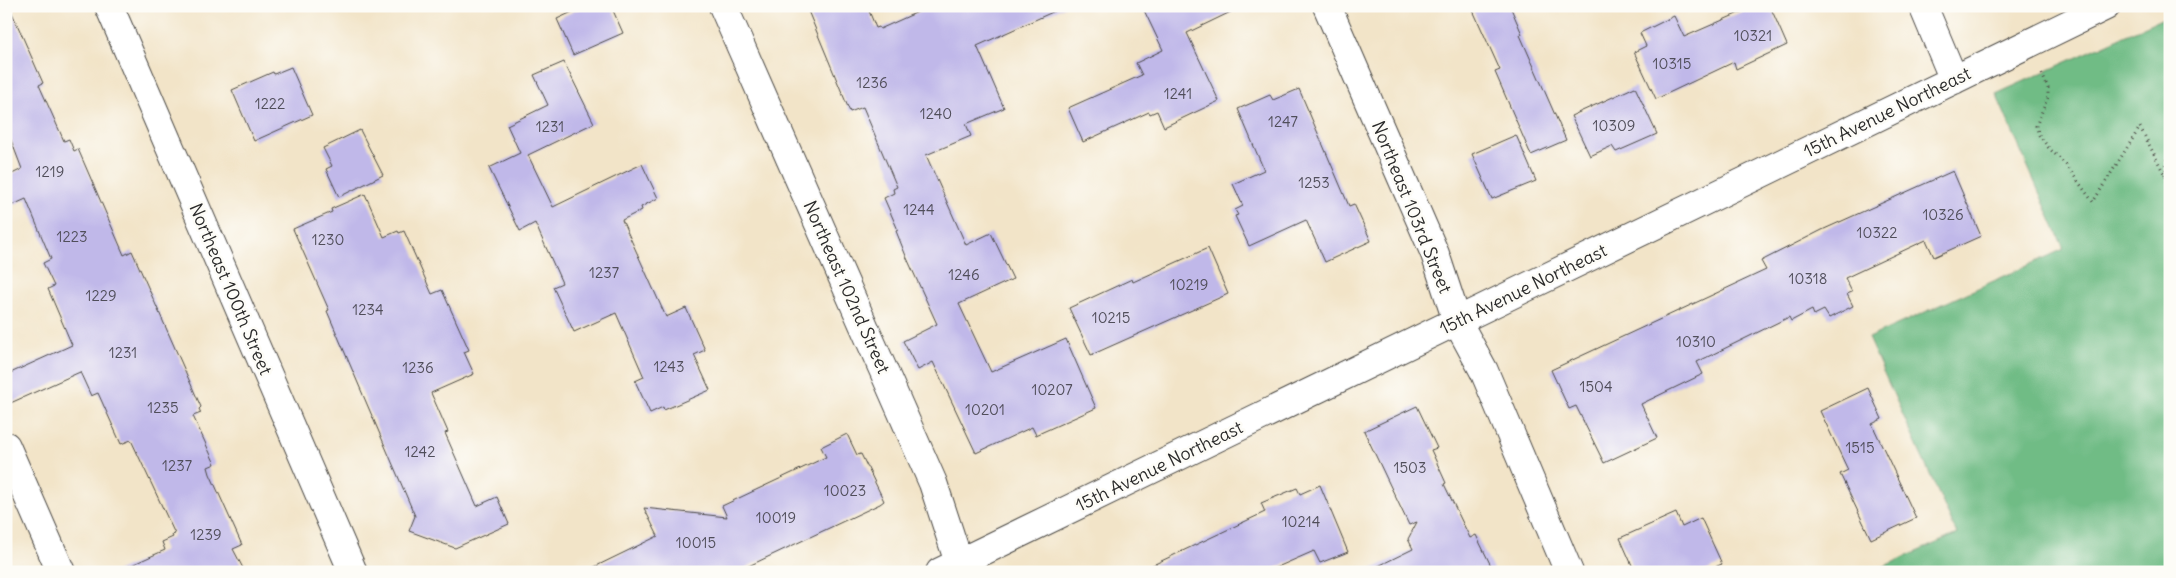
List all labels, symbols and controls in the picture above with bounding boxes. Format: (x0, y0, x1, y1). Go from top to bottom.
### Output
house number: 10321 (1734, 26, 1772, 45)
house number: 10315 (1653, 54, 1691, 73)
street label: 15th Avenue Northeast (1800, 61, 1974, 163)
house number: 1236 (856, 73, 888, 92)
house number: 1241 (1164, 84, 1192, 103)
house number: 1222 (255, 94, 285, 113)
house number: 1240 (920, 104, 952, 123)
house number: 1247 (1268, 112, 1298, 131)
house number: 10309 (1593, 116, 1635, 135)
house number: 1231 (536, 117, 564, 136)
street label: Northeast 103rd Street (1367, 117, 1457, 297)
house number: 1219 (36, 162, 64, 181)
house number: 1253 (1298, 173, 1330, 192)
street label: Northeast 102nd Street (798, 197, 896, 377)
street label: Northeast 100th Street (184, 200, 278, 378)
house number: 1244 (903, 200, 935, 219)
house number: 10326 (1922, 205, 1964, 224)
house number: 10322 (1857, 223, 1897, 242)
house number: 1223 (57, 227, 87, 246)
house number: 1230 (312, 230, 344, 249)
street label: 15th Avenue Northeast (1436, 238, 1610, 340)
house number: 1237 (589, 263, 619, 282)
house number: 1246 (948, 265, 980, 284)
house number: 10318 (1789, 269, 1827, 288)
house number: 10219 (1170, 275, 1208, 294)
house number: 1229 (85, 286, 117, 305)
house number: 1234 (352, 300, 384, 319)
house number: 10215 (1092, 308, 1130, 327)
house number: 10310 (1676, 332, 1716, 351)
house number: 1231 (109, 343, 137, 362)
house number: 1243 (653, 357, 685, 376)
house number: 1236 (402, 358, 434, 377)
house number: 1504 (1579, 377, 1613, 396)
house number: 10207 (1031, 380, 1073, 399)
house number: 1235 (147, 398, 179, 417)
house number: 10201 (965, 400, 1005, 419)
street label: 15th Avenue Northeast (1072, 415, 1246, 517)
house number: 1515 (1845, 438, 1875, 457)
house number: 1242 (405, 442, 435, 461)
house number: 1237 (162, 456, 192, 475)
house number: 1503 (1394, 458, 1426, 477)
house number: 10023 (824, 481, 866, 500)
house number: 10019 (756, 508, 796, 527)
house number: 10214 (1282, 512, 1321, 531)
house number: 1239 (190, 525, 222, 544)
house number: 10015 (676, 533, 716, 552)

